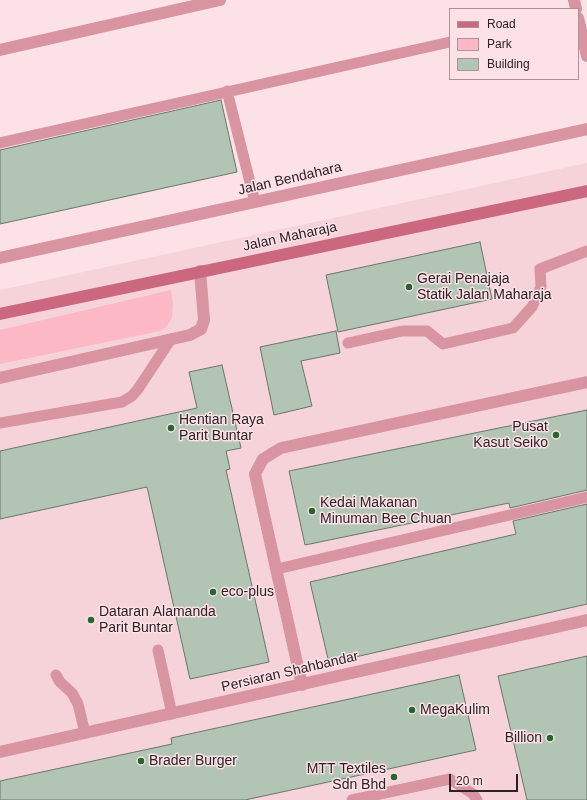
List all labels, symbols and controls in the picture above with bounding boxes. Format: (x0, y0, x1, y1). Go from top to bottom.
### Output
legend (449, 8, 579, 80)
text: Road (487, 17, 516, 31)
text: Park (487, 37, 512, 51)
text: Building (487, 57, 530, 71)
street label: Jalan Bendahara (237, 159, 343, 199)
street label: Jalan Maharaja (241, 219, 339, 255)
place label: Gerai Penajaja Statik Jalan Maharaja (417, 271, 552, 304)
marker: Gerai Penajaja Statik Jalan Maharaja (404, 282, 414, 292)
place label: Hentian Raya Parit Buntar (179, 412, 264, 444)
place label: Pusat Kasut Seiko (473, 419, 548, 452)
marker: Hentian Raya Parit Buntar (166, 423, 176, 433)
marker: Pusat Kasut Seiko (551, 430, 561, 440)
place label: Kedai Makanan Minuman Bee Chuan (320, 495, 452, 528)
marker: Kedai Makanan Minuman Bee Chuan (307, 506, 317, 516)
place label: eco-plus (221, 584, 274, 600)
marker: eco-plus (208, 587, 218, 597)
place label: Dataran Alamanda Parit Buntar (99, 604, 216, 636)
marker: Dataran Alamanda Parit Buntar (86, 615, 96, 625)
street label: Persiaran Shahbandar (220, 648, 360, 696)
place label: MegaKulim (420, 702, 490, 718)
marker: MegaKulim (407, 705, 417, 715)
place label: Billion (505, 730, 542, 746)
marker: Billion (545, 733, 555, 743)
place label: Brader Burger (149, 753, 237, 769)
marker: Brader Burger (136, 756, 146, 766)
place label: MTT Textiles Sdn Bhd (307, 761, 386, 794)
scale bar (451, 766, 520, 792)
marker: MTT Textiles Sdn Bhd (389, 772, 399, 782)
text: 20 m (456, 774, 483, 788)

